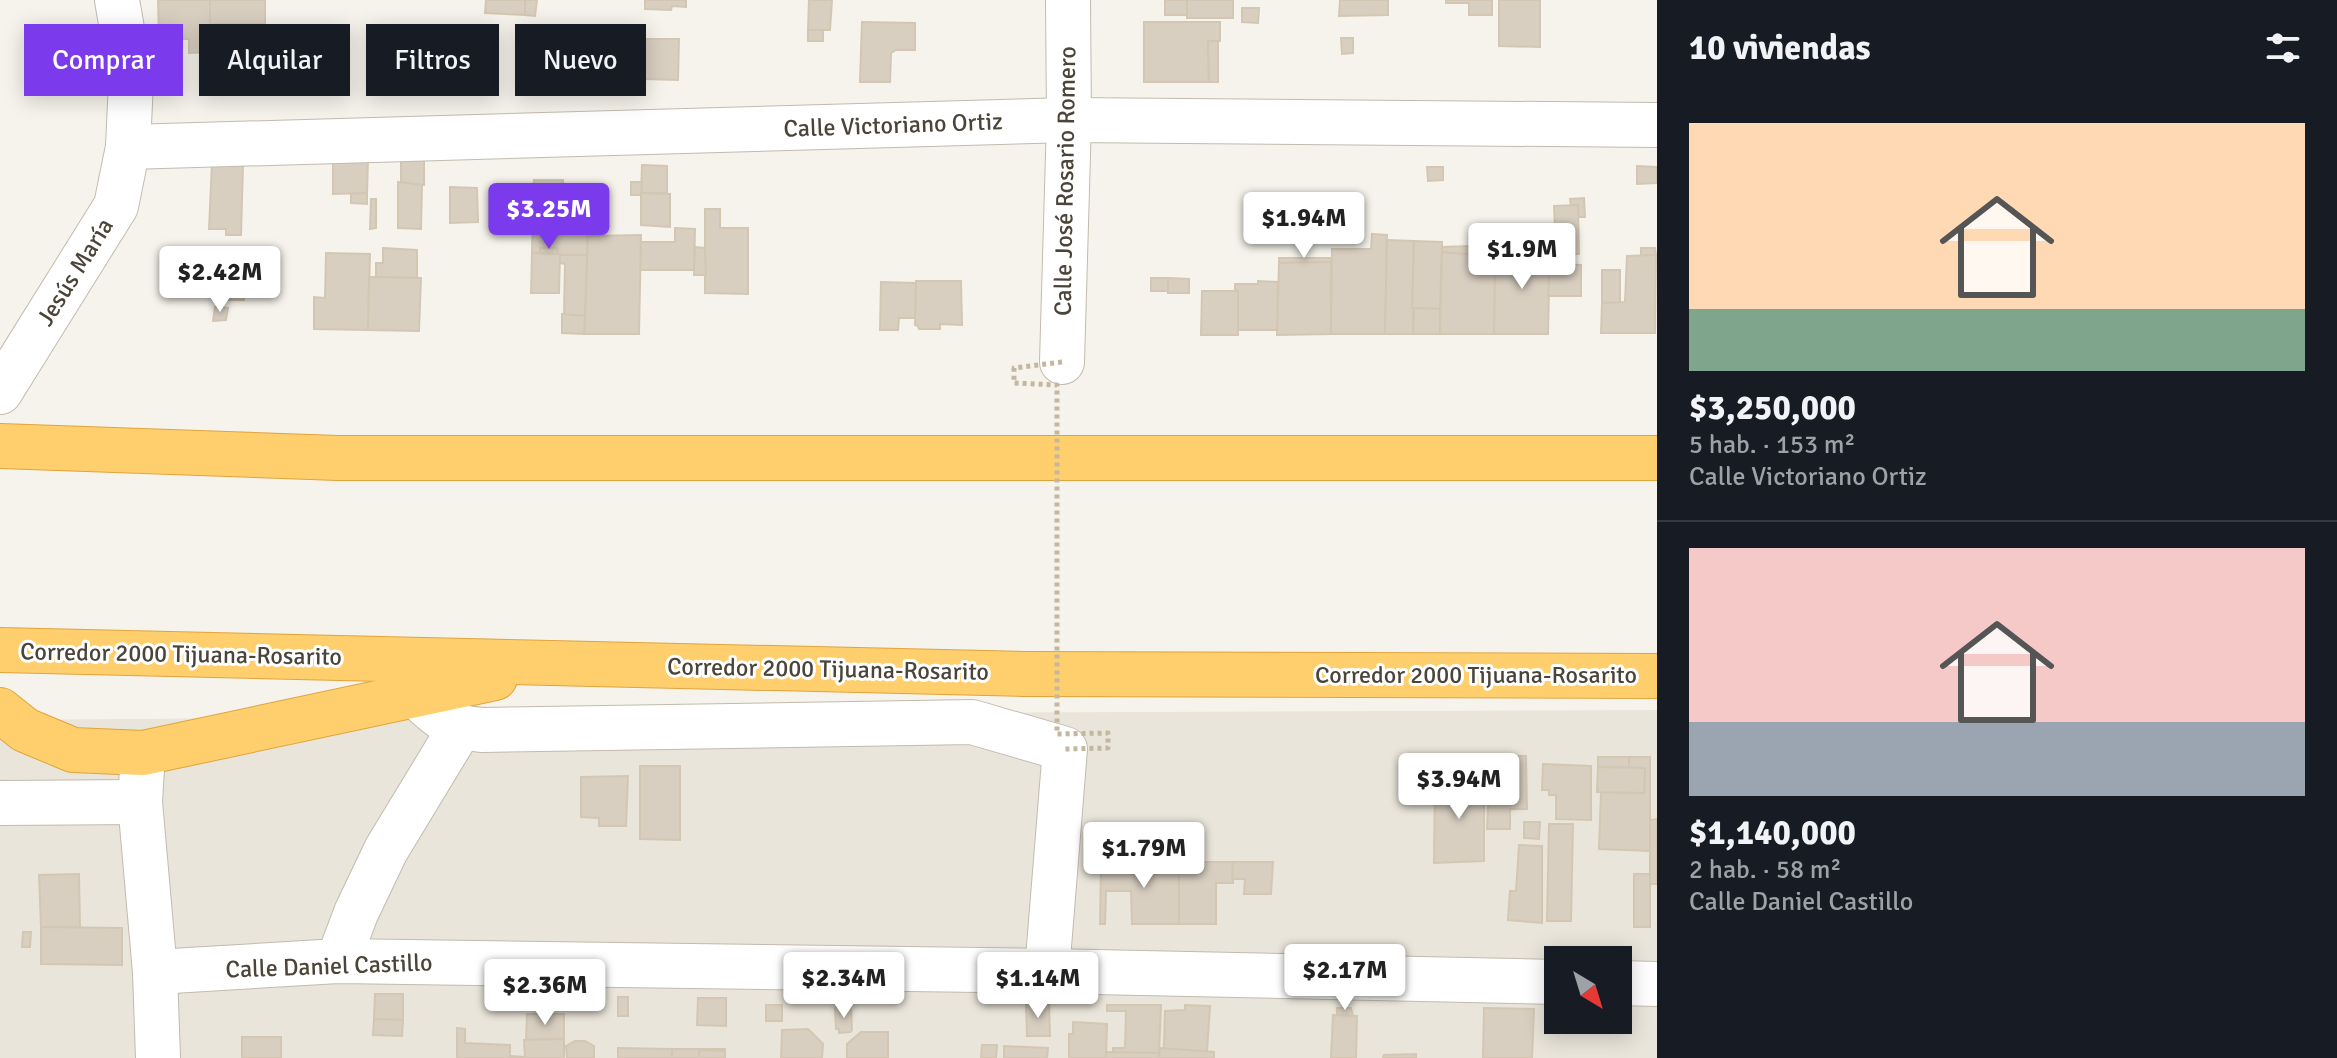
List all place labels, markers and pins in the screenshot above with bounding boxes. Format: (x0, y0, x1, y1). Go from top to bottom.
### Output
pin: $3.25M (484, 183, 614, 251)
pin: $1.94M (1239, 192, 1369, 260)
pin: $1.9M (1466, 223, 1578, 291)
pin: $2.42M (155, 246, 285, 314)
pin: $3.94M (1394, 753, 1524, 821)
pin: $1.79M (1079, 822, 1209, 890)
pin: $2.17M (1280, 944, 1410, 1012)
pin: $2.34M (779, 952, 909, 1020)
pin: $1.14M (973, 952, 1103, 1020)
pin: $2.36M (480, 959, 610, 1027)

